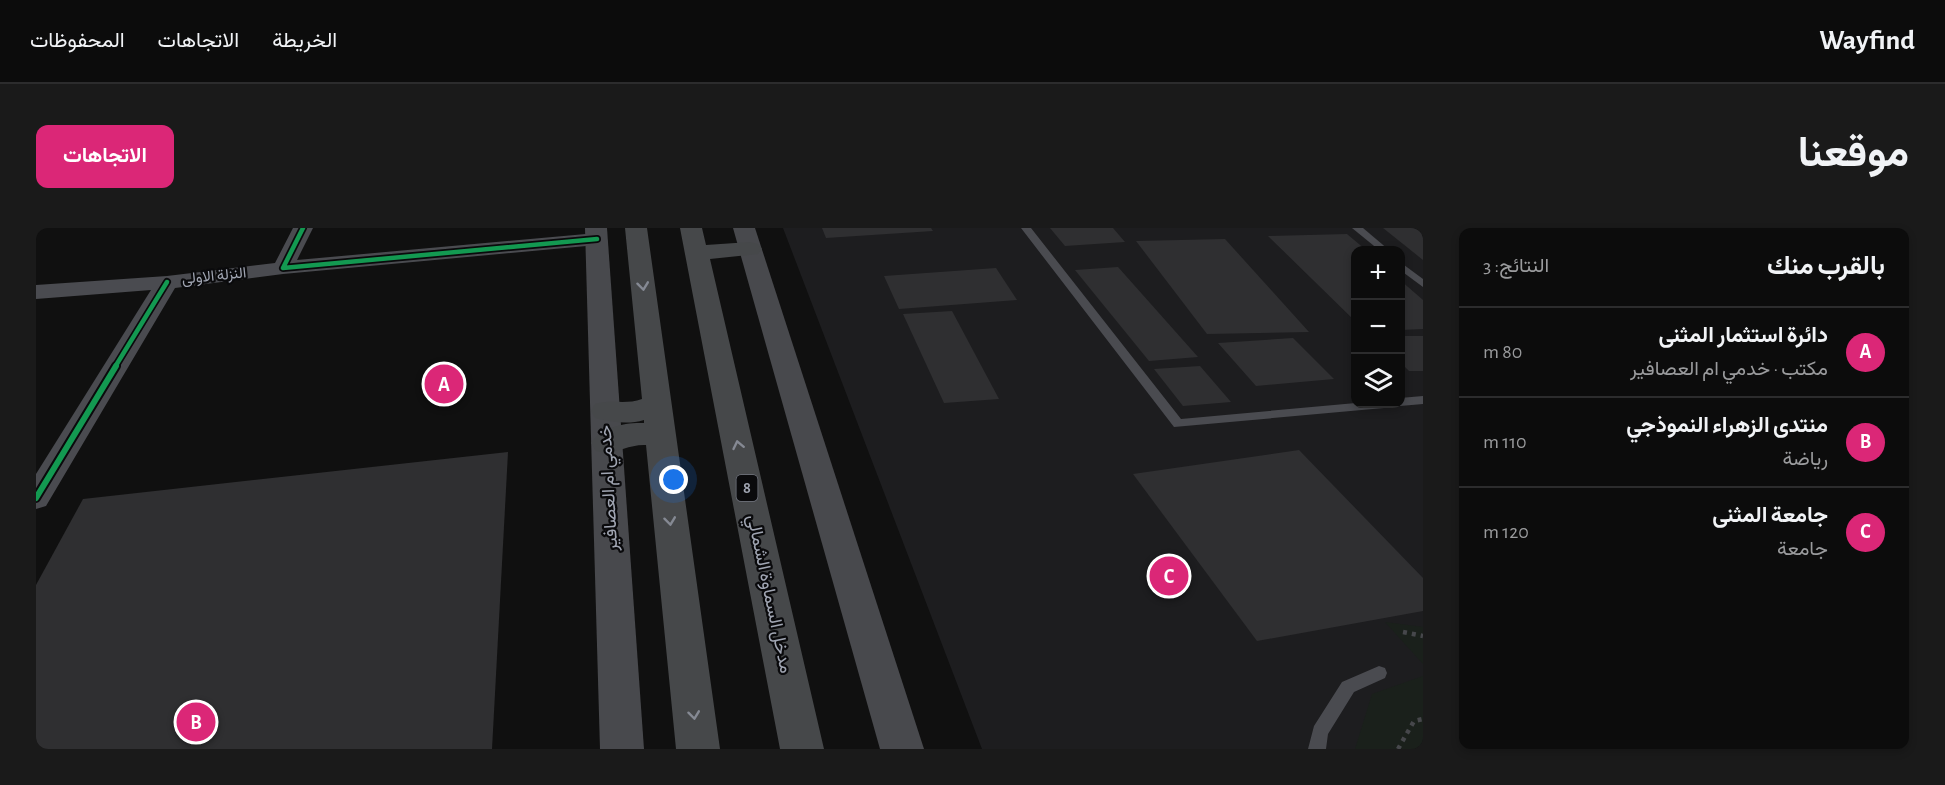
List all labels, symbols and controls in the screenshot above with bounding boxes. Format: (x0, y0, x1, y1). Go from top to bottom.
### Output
text: Wayfind (1819, 27, 1915, 55)
text: المحفوظات (30, 30, 125, 51)
text: الاتجاهات (158, 30, 239, 51)
text: الخريطة (272, 30, 337, 51)
button: الاتجاهات (36, 125, 174, 188)
text: موقعنا (1798, 132, 1909, 174)
map controls (1351, 246, 1405, 408)
button: + (1351, 246, 1405, 300)
text: بالقرب منك (1767, 253, 1885, 279)
text: النتائج: 3 (1483, 256, 1549, 276)
street label: النزلة الاولى (181, 265, 247, 289)
one-way arrow (636, 282, 649, 291)
button: − (1351, 300, 1405, 354)
text: دائرة استثمار المثنى (1659, 324, 1828, 346)
text: 80 m (1483, 342, 1522, 362)
text: A (1860, 342, 1872, 362)
button: layers (1351, 354, 1405, 408)
text: مكتب · خدمي ام العصافير (1630, 359, 1828, 379)
pin: A (424, 362, 464, 406)
text: منتدى الزهراء النموذجي (1626, 414, 1828, 436)
street label: خدمي ام العصافير (597, 424, 626, 553)
text: 110 m (1483, 432, 1527, 452)
text: B (1860, 432, 1871, 452)
one-way arrow (732, 441, 745, 451)
text: رياضة (1783, 449, 1828, 469)
your location (659, 465, 688, 494)
road number: 8 (736, 475, 758, 501)
text: جامعة المثنى (1712, 504, 1828, 526)
street label: مدخل السماوة الشمالي (739, 513, 795, 676)
one-way arrow (664, 517, 676, 526)
text: 120 m (1483, 522, 1529, 542)
text: C (1860, 522, 1871, 542)
text: جامعة (1777, 539, 1828, 559)
pin: C (1150, 554, 1188, 598)
pin: B (176, 700, 216, 744)
one-way arrow (687, 710, 700, 720)

